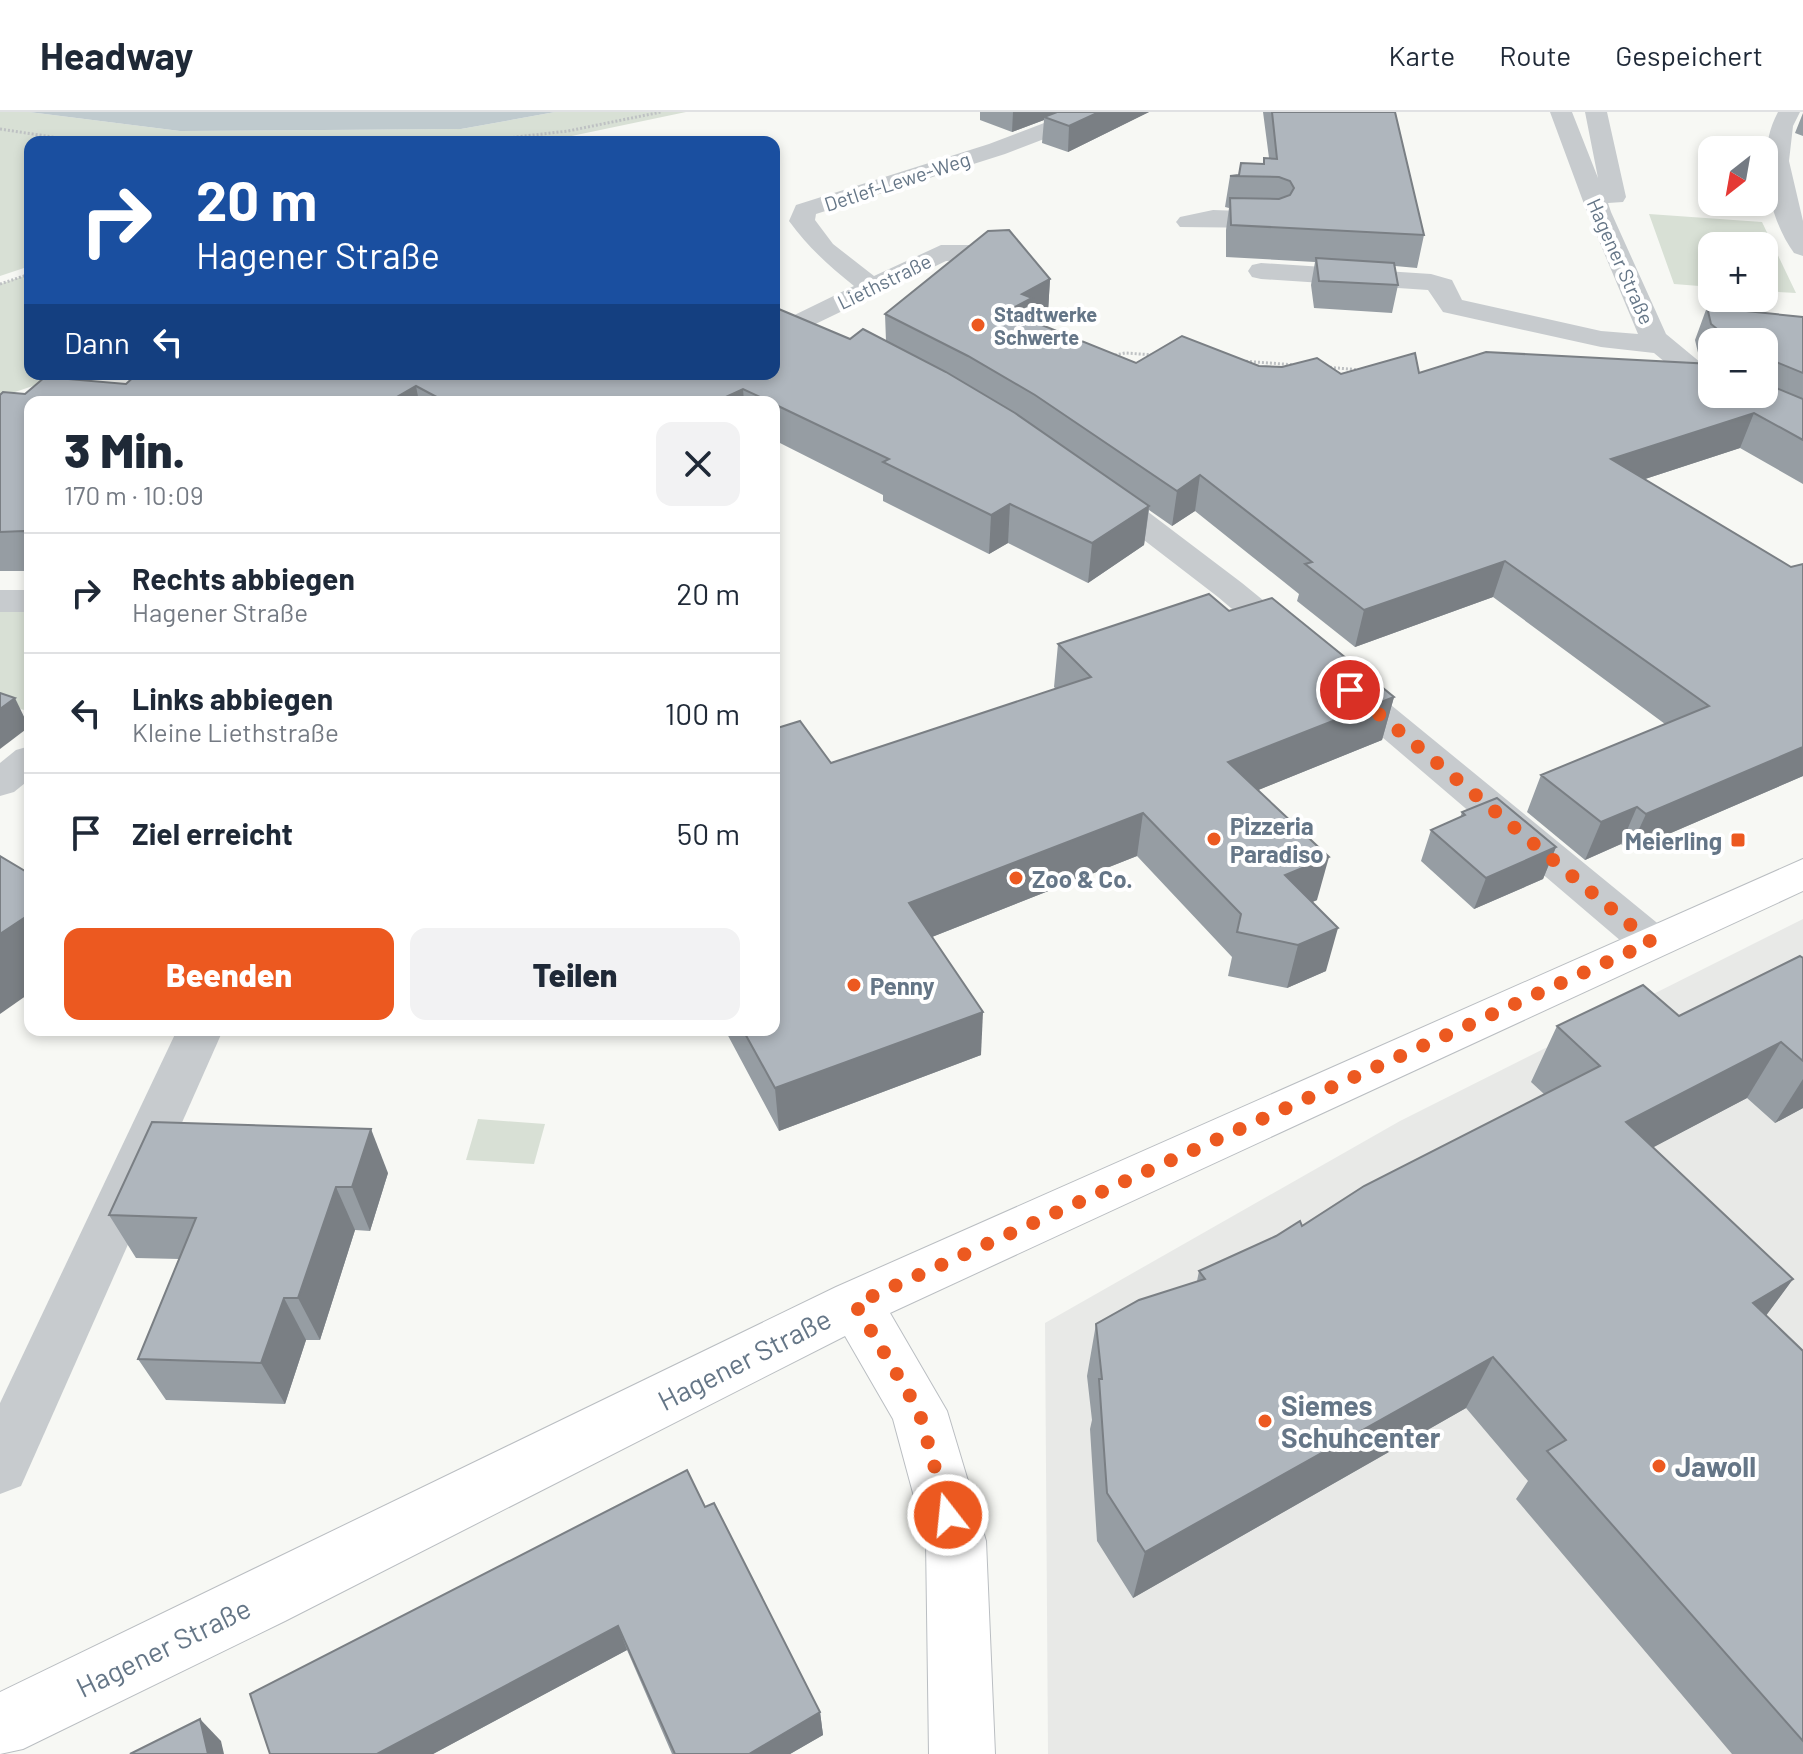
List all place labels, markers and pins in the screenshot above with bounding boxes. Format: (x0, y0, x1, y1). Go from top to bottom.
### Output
place label: Stadtwerke Schwerte (994, 302, 1097, 349)
marker: Stadtwerke Schwerte (969, 316, 987, 334)
pin (1316, 656, 1384, 724)
place label: Pizzeria Paradiso (1230, 811, 1324, 868)
place label: Meierling (1625, 826, 1722, 855)
marker: Pizzeria Paradiso (1205, 830, 1223, 848)
marker: Meierling (1729, 831, 1747, 849)
place label: Zoo & Co. (1032, 864, 1133, 893)
marker: Zoo & Co. (1007, 869, 1025, 887)
place label: Penny (870, 971, 935, 1000)
marker: Penny (845, 976, 863, 994)
place label: Siemes Schuhcenter (1281, 1388, 1441, 1454)
marker: Siemes Schuhcenter (1256, 1412, 1274, 1430)
place label: Jawoll (1675, 1449, 1756, 1483)
marker: Jawoll (1650, 1457, 1668, 1475)

